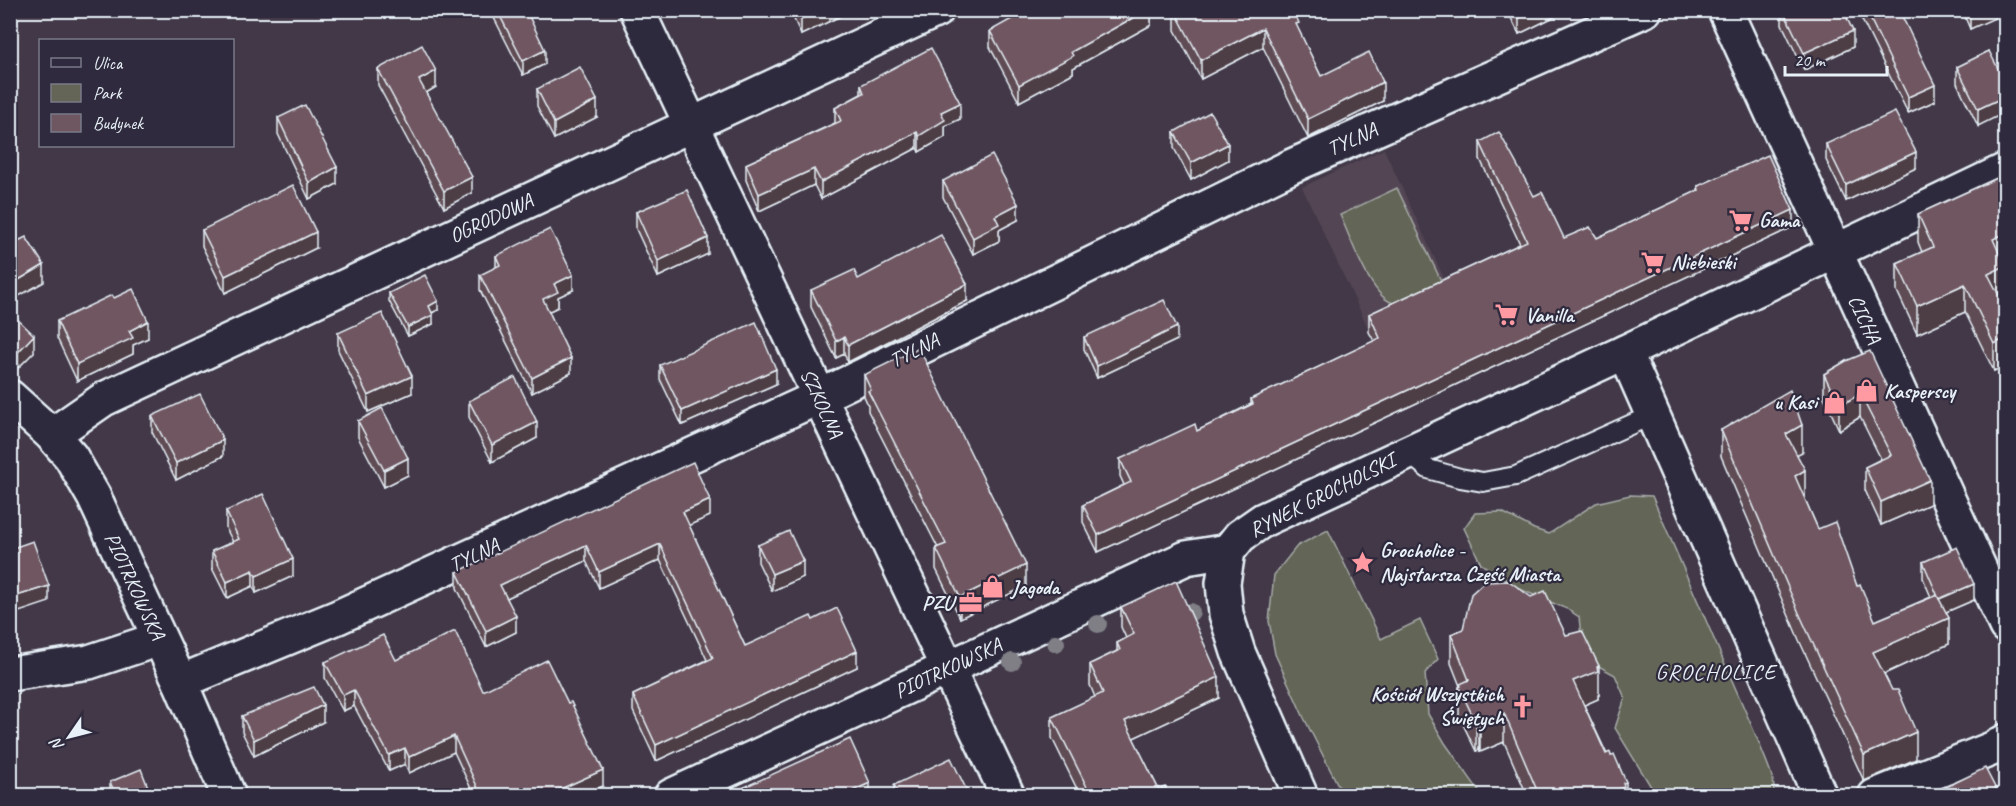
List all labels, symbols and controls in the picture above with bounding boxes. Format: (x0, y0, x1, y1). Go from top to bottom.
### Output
legend (39, 39, 234, 147)
scale bar (1785, 39, 1887, 77)
text: 20 m (1794, 49, 1827, 71)
text: Ulica (93, 52, 124, 74)
text: Park (93, 82, 123, 104)
text: Budynek (93, 112, 144, 134)
street label: TYLNA (1323, 116, 1382, 161)
street label: OGRODOWA (445, 187, 538, 249)
supermarket icon: Gama (1728, 207, 1754, 233)
place label: Gama (1759, 207, 1801, 233)
supermarket icon: Niebieski (1640, 249, 1666, 275)
place label: Niebieski (1671, 249, 1738, 275)
street label: CICHA (1842, 290, 1888, 348)
supermarket icon: Vanilla (1494, 302, 1520, 328)
place label: Vanilla (1525, 302, 1576, 328)
street label: TYLNA (885, 326, 944, 373)
street label: SZKOLNA (795, 364, 850, 442)
shop icon: Kasperscy (1853, 378, 1879, 404)
place label: Kasperscy (1884, 378, 1958, 404)
place label: u Kasi (1774, 389, 1820, 415)
shop icon: u Kasi (1822, 389, 1848, 415)
street label: RYNEK GROCHOLSKI (1245, 445, 1403, 543)
street label: PIOTRKOWSKA (99, 528, 172, 645)
street label: TYLNA (445, 532, 504, 578)
place label: Grocholice - Najstarsza Część Miasta (1380, 537, 1562, 587)
place icon: Grocholice - Najstarsza Część Miasta (1349, 549, 1375, 575)
shop icon: Jagoda (980, 574, 1006, 600)
place label: Jagoda (1009, 574, 1061, 600)
place label: PZU (922, 590, 958, 616)
office icon: PZU (958, 590, 984, 616)
street label: PIOTRKOWSKA (890, 631, 1007, 704)
district label: GROCHOLICE (1655, 658, 1778, 686)
place label: Kościół Wszystkich Świętych (1371, 681, 1505, 732)
church icon: Kościół Wszystkich Świętych (1509, 693, 1535, 719)
north arrow (39, 707, 99, 767)
text: N (45, 733, 69, 755)

